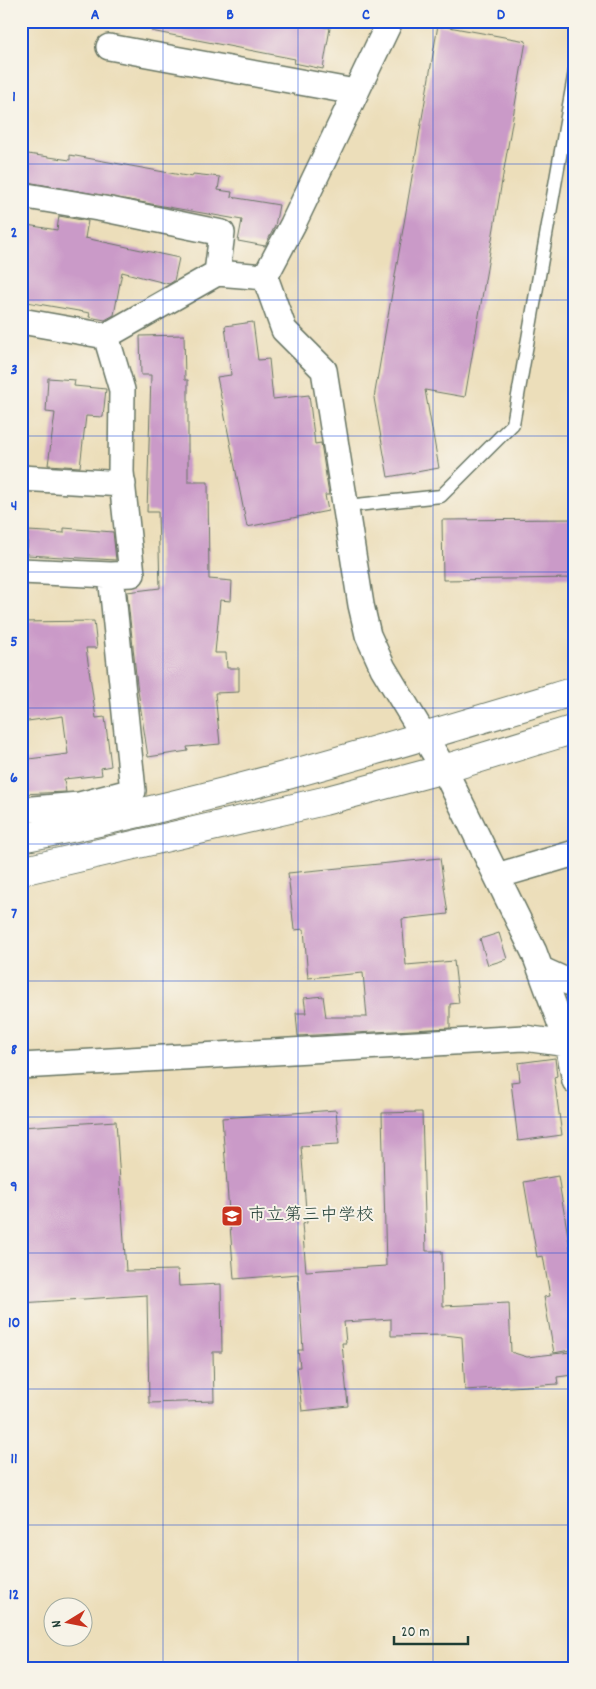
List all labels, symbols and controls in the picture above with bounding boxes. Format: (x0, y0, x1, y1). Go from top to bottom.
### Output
text: A (91, 4, 100, 27)
text: B (226, 4, 234, 27)
text: C (362, 4, 370, 27)
text: D (497, 4, 506, 27)
text: 1 (12, 86, 16, 109)
text: 2 (11, 222, 18, 245)
text: 3 (10, 359, 18, 382)
text: 4 (11, 495, 17, 518)
text: 5 (10, 631, 18, 654)
text: 6 (10, 767, 18, 790)
text: 7 (11, 903, 17, 926)
text: 8 (11, 1039, 18, 1062)
text: 9 (10, 1176, 18, 1199)
school or university icon: 市立第三中学校 (220, 1204, 244, 1228)
place label: 市立第三中学校 (248, 1204, 374, 1229)
text: 10 (8, 1312, 20, 1335)
text: 11 (10, 1448, 18, 1471)
text: 12 (9, 1584, 19, 1607)
north arrow (42, 1596, 92, 1646)
scale bar (394, 1614, 467, 1646)
text: N (47, 1619, 68, 1629)
text: 20 m (401, 1622, 429, 1644)

